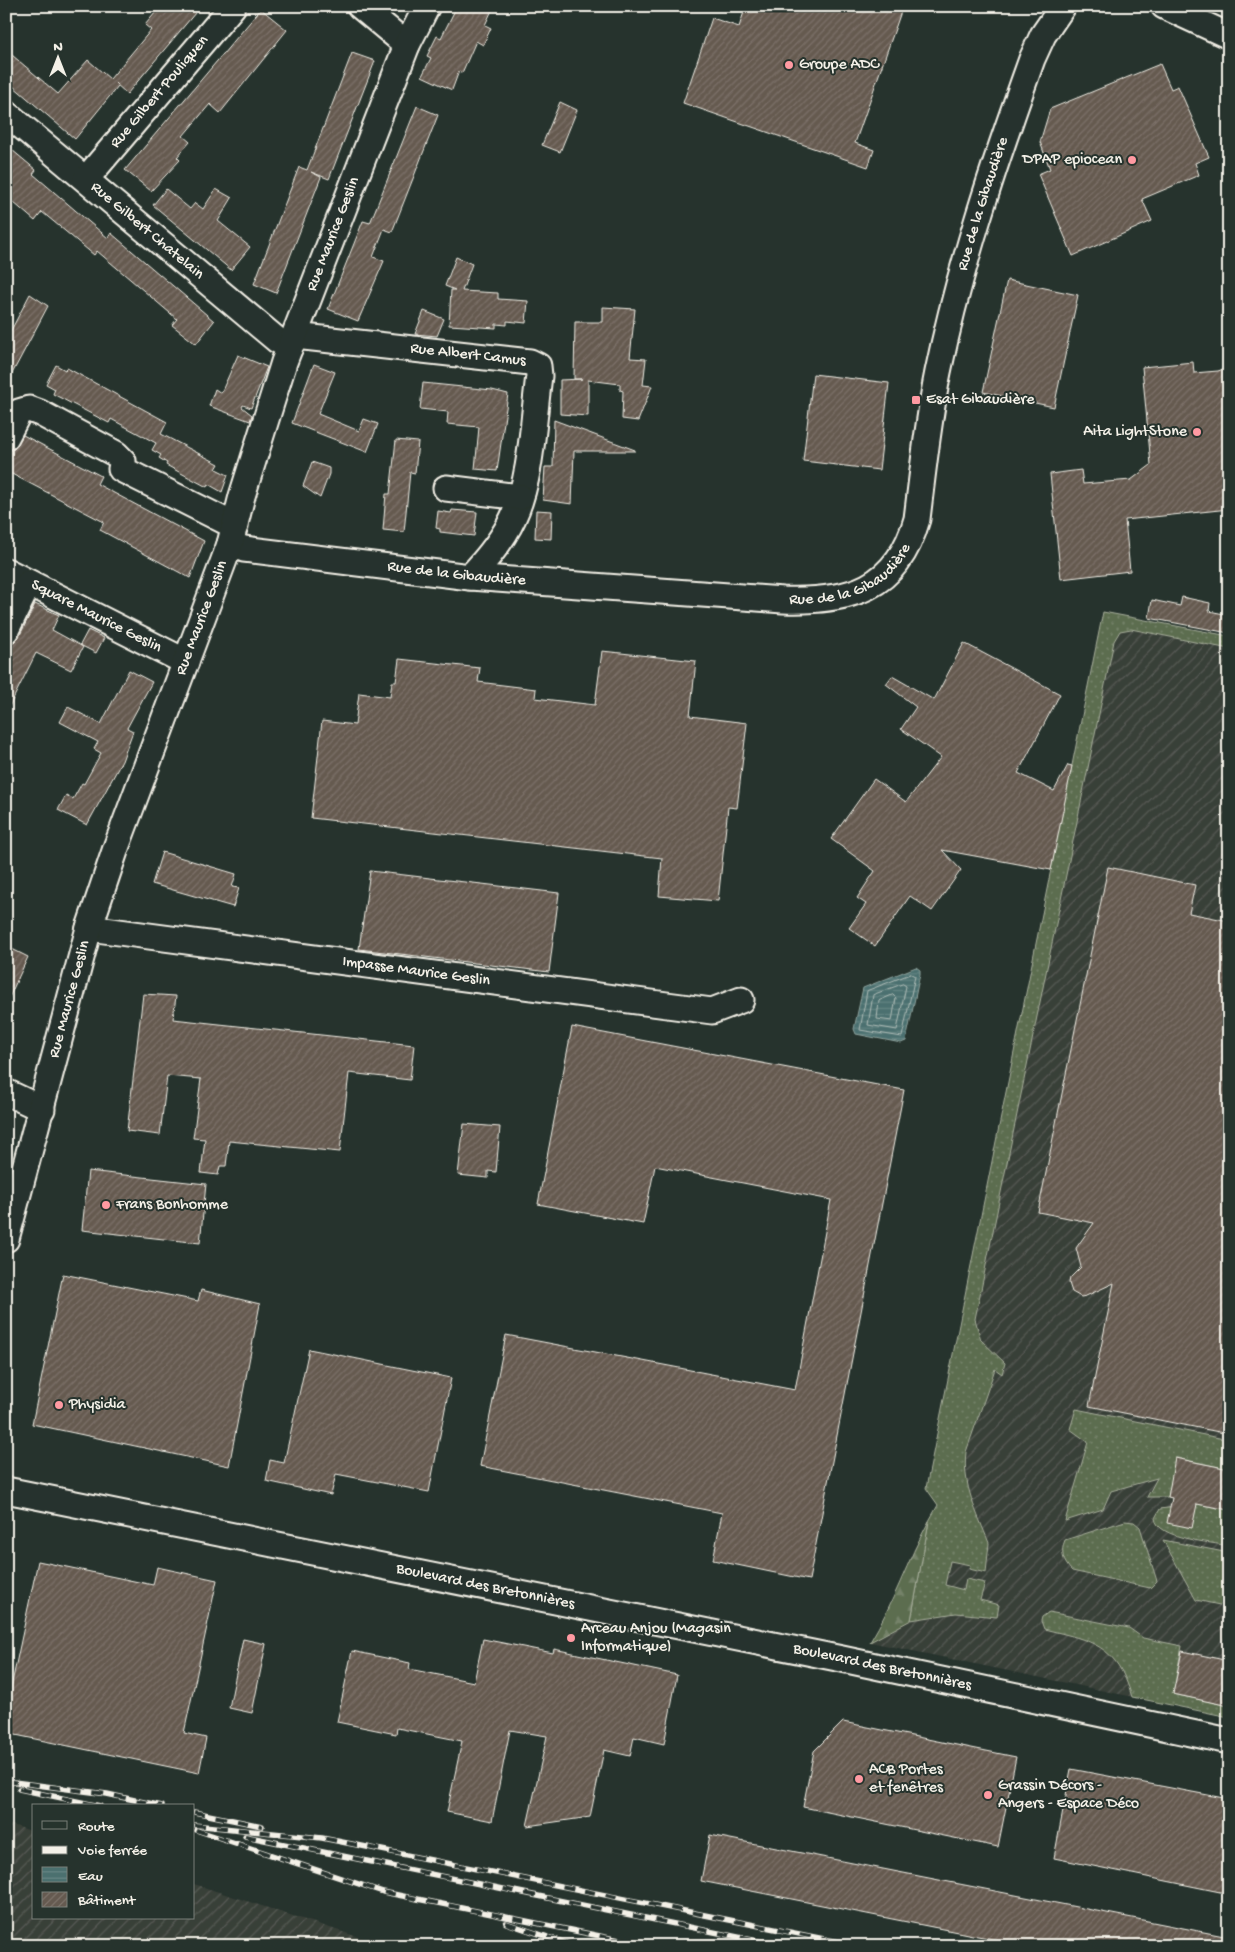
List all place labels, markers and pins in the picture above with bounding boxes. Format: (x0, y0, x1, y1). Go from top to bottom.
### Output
place label: Groupe ADC (799, 56, 880, 75)
marker: Groupe ADC (783, 59, 795, 71)
place label: DPAP epiocean (1022, 151, 1122, 170)
marker: DPAP epiocean (1126, 154, 1138, 166)
place label: Esat Gibaudière (926, 391, 1035, 410)
marker: Esat Gibaudière (910, 394, 922, 406)
place label: Aita LightStone (1083, 423, 1188, 442)
marker: Aita LightStone (1191, 426, 1203, 438)
place label: Frans Bonhomme (115, 1196, 229, 1215)
marker: Frans Bonhomme (100, 1199, 112, 1211)
place label: Physidia (68, 1396, 127, 1415)
marker: Physidia (53, 1399, 65, 1411)
place label: Arceau Anjou (Magasin Informatique) (581, 1620, 731, 1657)
marker: Arceau Anjou (Magasin Informatique) (565, 1632, 577, 1644)
place label: ACB Portes et fenêtres (869, 1761, 944, 1798)
marker: ACB Portes et fenêtres (853, 1773, 865, 1785)
place label: Grassin Décors - Angers - Espace Déco (998, 1777, 1139, 1814)
marker: Grassin Décors - Angers - Espace Déco (982, 1789, 994, 1801)

